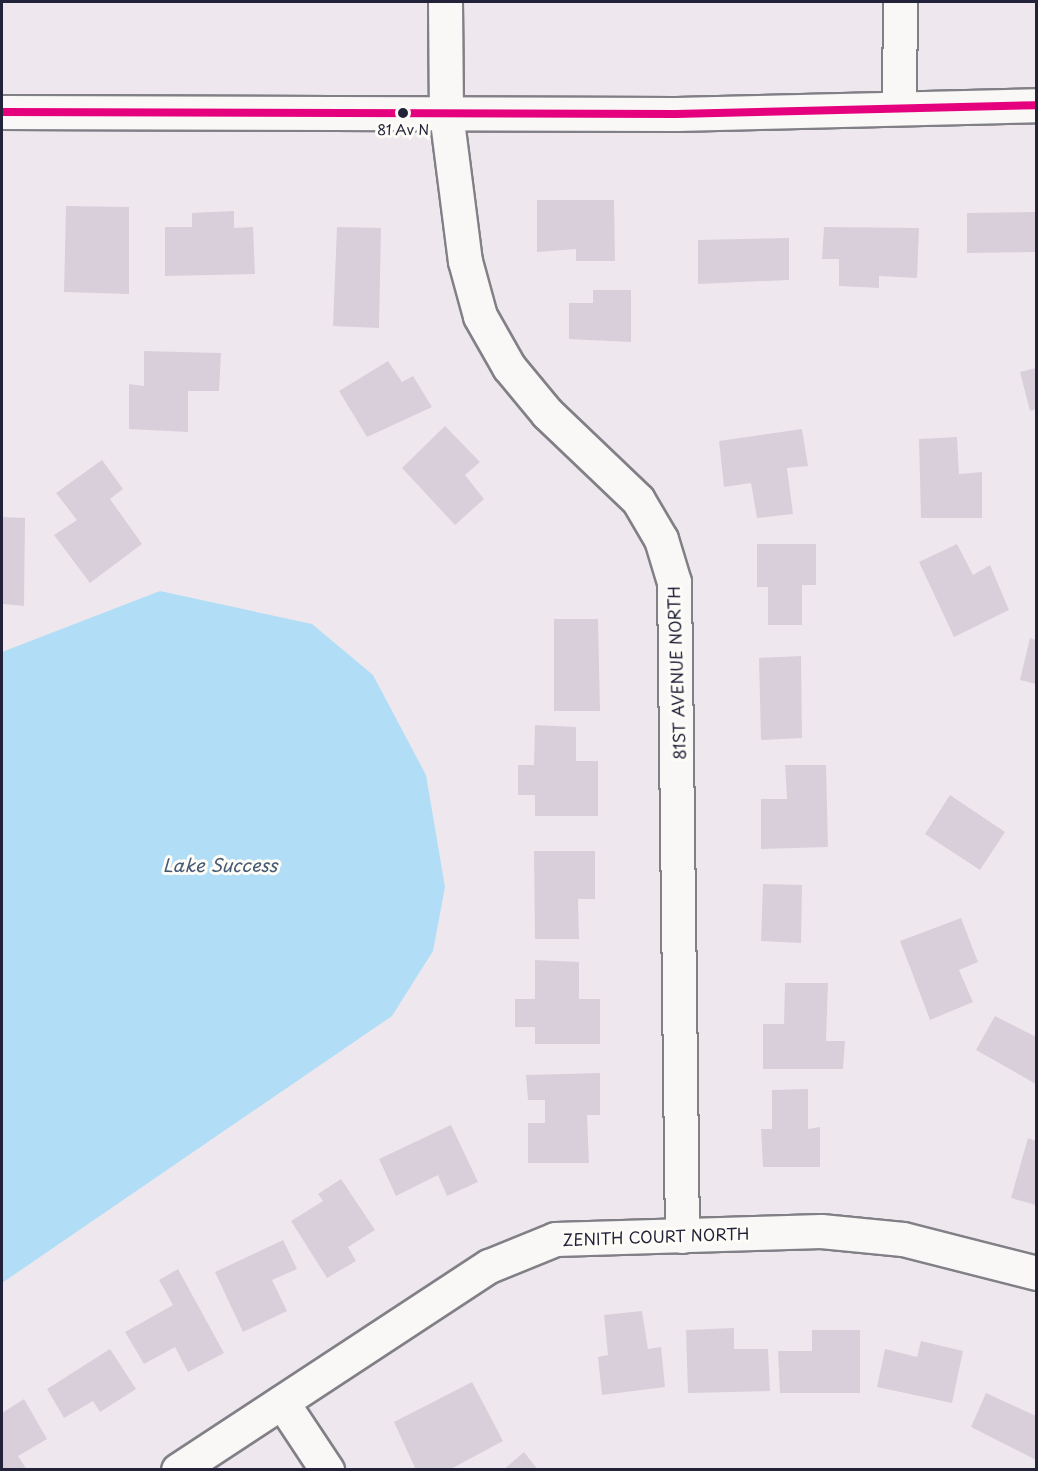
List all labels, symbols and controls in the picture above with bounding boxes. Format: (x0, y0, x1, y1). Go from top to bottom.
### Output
marker: 81 Av N (397, 107, 409, 119)
place label: 81 Av N (377, 122, 429, 138)
street label: 81ST AVENUE NORTH (663, 585, 689, 761)
water label: Lake Success (163, 854, 277, 876)
street label: ZENITH COURT NORTH (561, 1223, 751, 1249)

